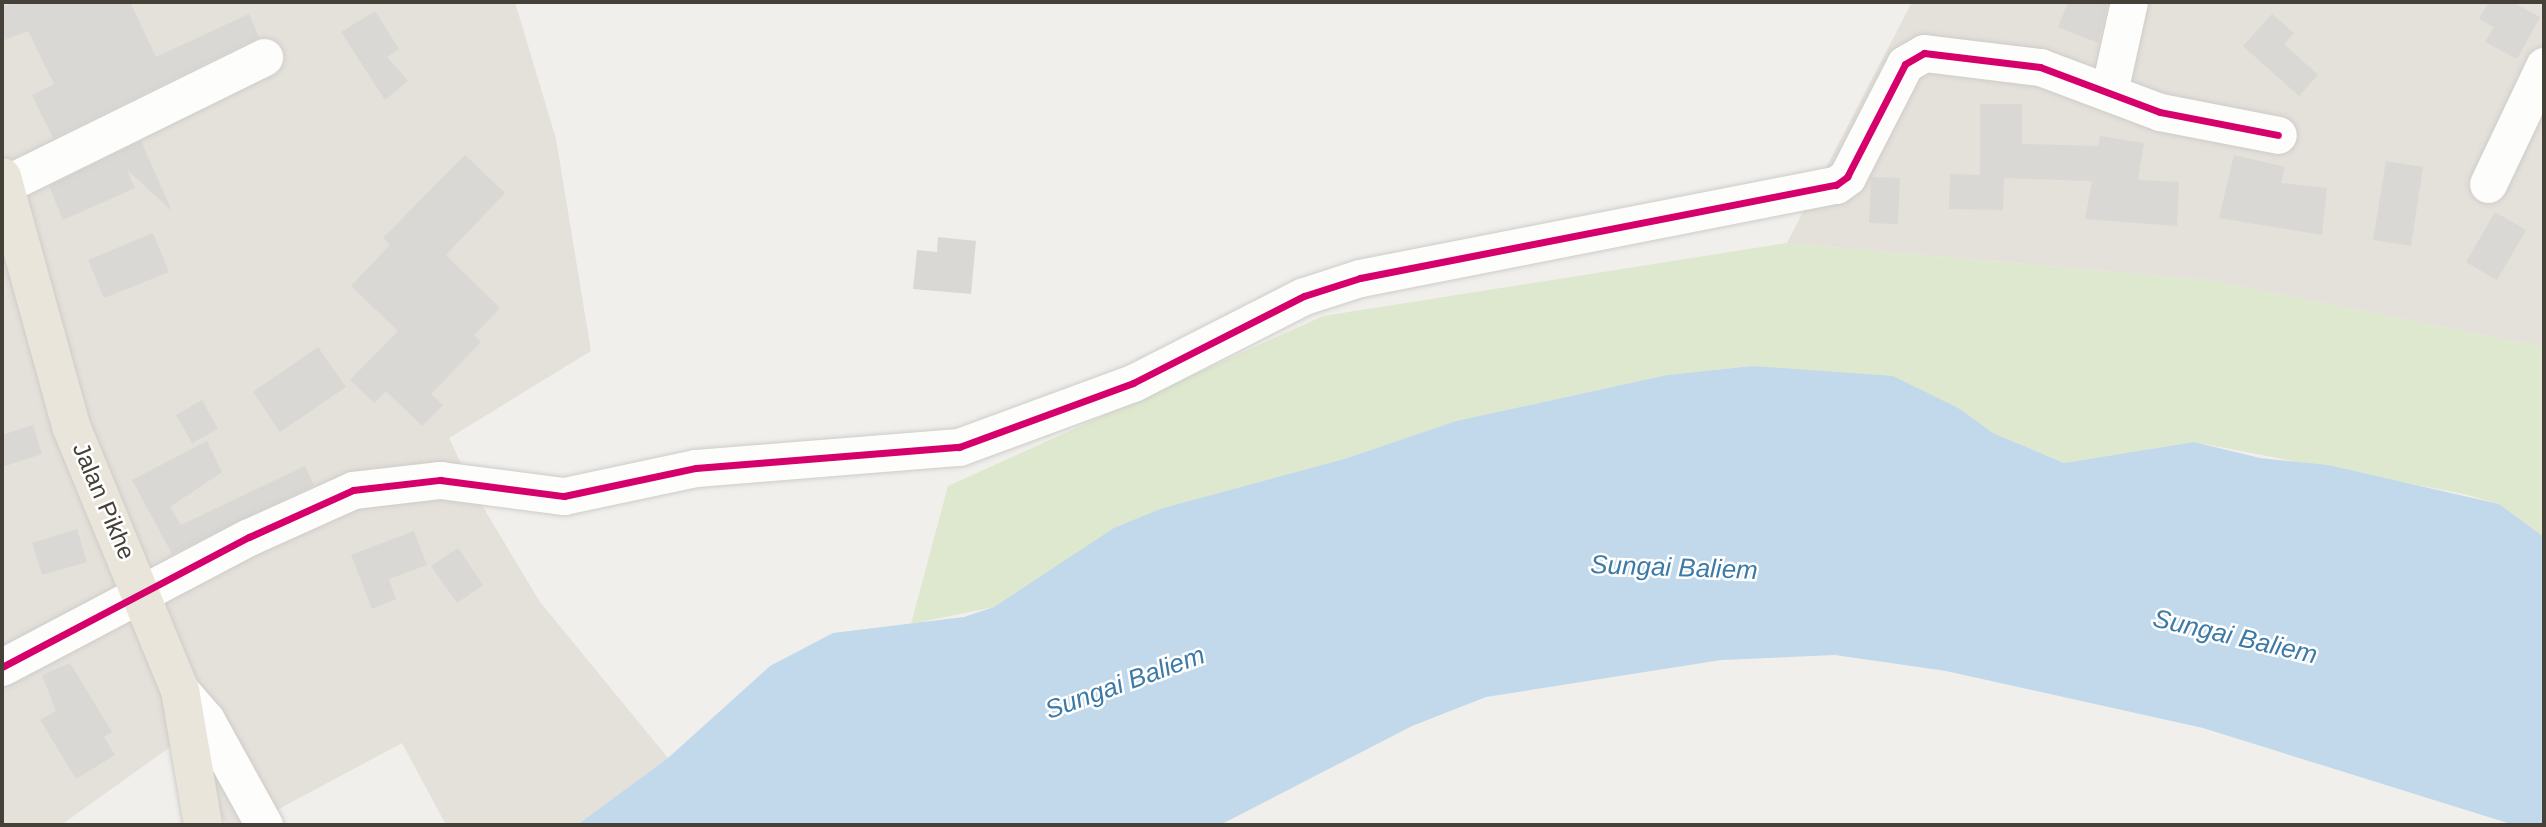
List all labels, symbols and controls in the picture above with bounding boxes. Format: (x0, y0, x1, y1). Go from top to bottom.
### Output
street label: Jalan Pikhe (67, 438, 141, 564)
water label: Sungai Baliem (1590, 549, 1758, 587)
water label: Sungai Baliem (2150, 603, 2320, 671)
water label: Sungai Baliem (1041, 640, 1209, 726)

